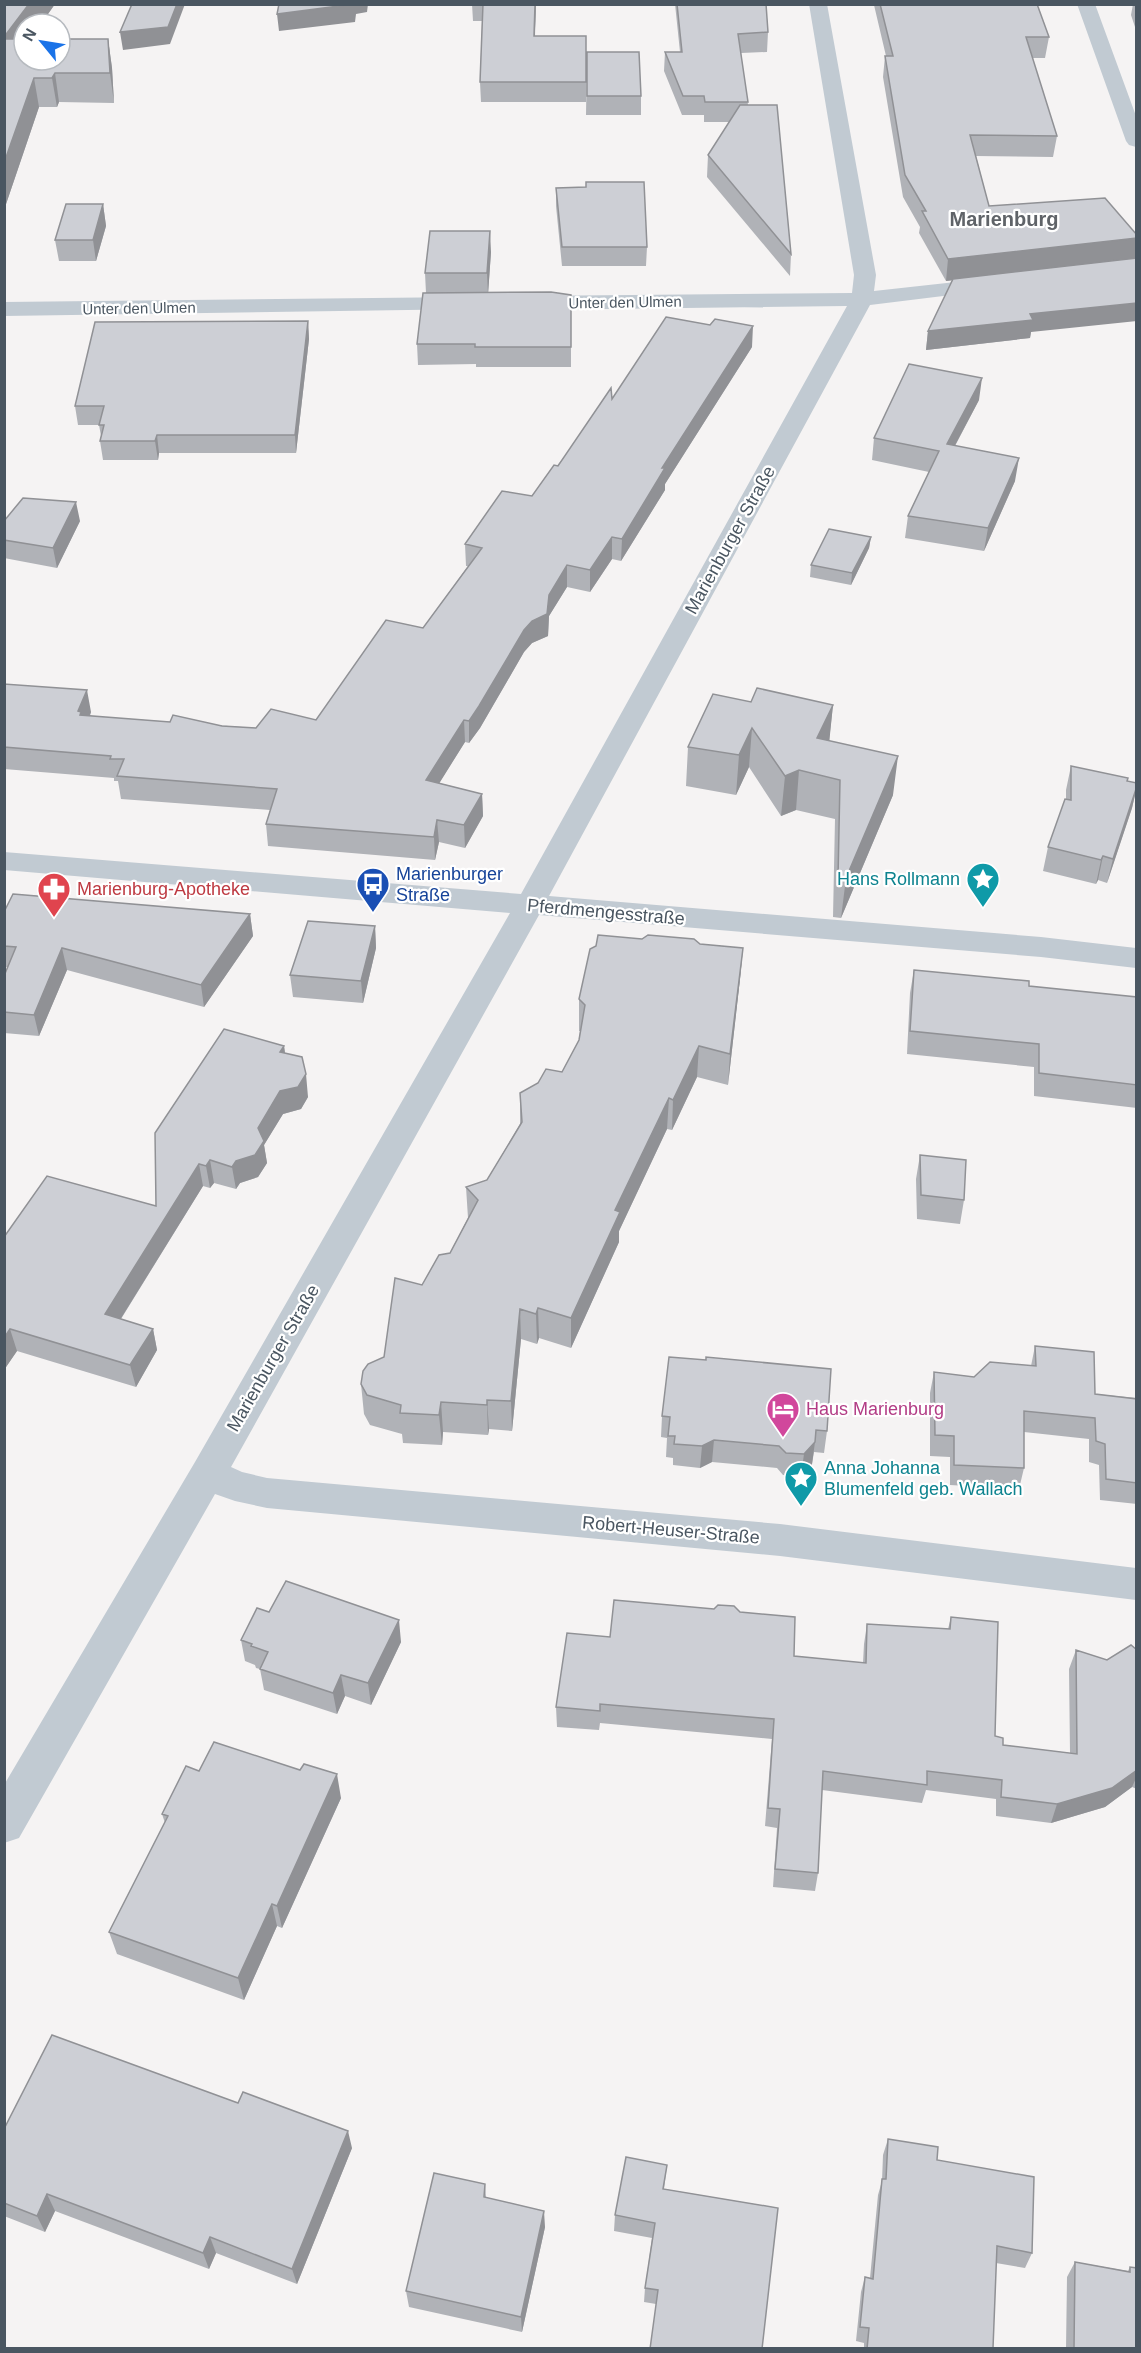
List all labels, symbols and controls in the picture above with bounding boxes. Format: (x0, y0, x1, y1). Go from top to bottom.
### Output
north arrow (12, 12, 72, 72)
text: N (19, 25, 40, 44)
district label: Marienburg (950, 208, 1058, 230)
street label: Unter den Ulmen (568, 293, 682, 311)
street label: Unter den Ulmen (82, 299, 196, 317)
street label: Marienburger Straße (681, 463, 779, 617)
place icon: Hans Rollmann (965, 861, 1001, 908)
place label: Marienburger Straße (396, 864, 503, 905)
bus stop icon: Marienburger Straße (355, 866, 391, 913)
place label: Hans Rollmann (837, 869, 960, 889)
pharmacy icon: Marienburg-Apotheke (36, 871, 72, 918)
place label: Marienburg-Apotheke (77, 879, 250, 899)
street label: Pferdmengesstraße (526, 895, 686, 929)
street label: Marienburger Straße (223, 1281, 323, 1435)
hotel icon: Haus Marienburg (765, 1391, 801, 1438)
place label: Haus Marienburg (806, 1399, 944, 1419)
place label: Anna Johanna Blumenfeld geb. Wallach (824, 1458, 1022, 1499)
place icon: Anna Johanna Blumenfeld geb. Wallach (783, 1460, 819, 1507)
street label: Robert-Heuser-Straße (581, 1512, 761, 1548)

